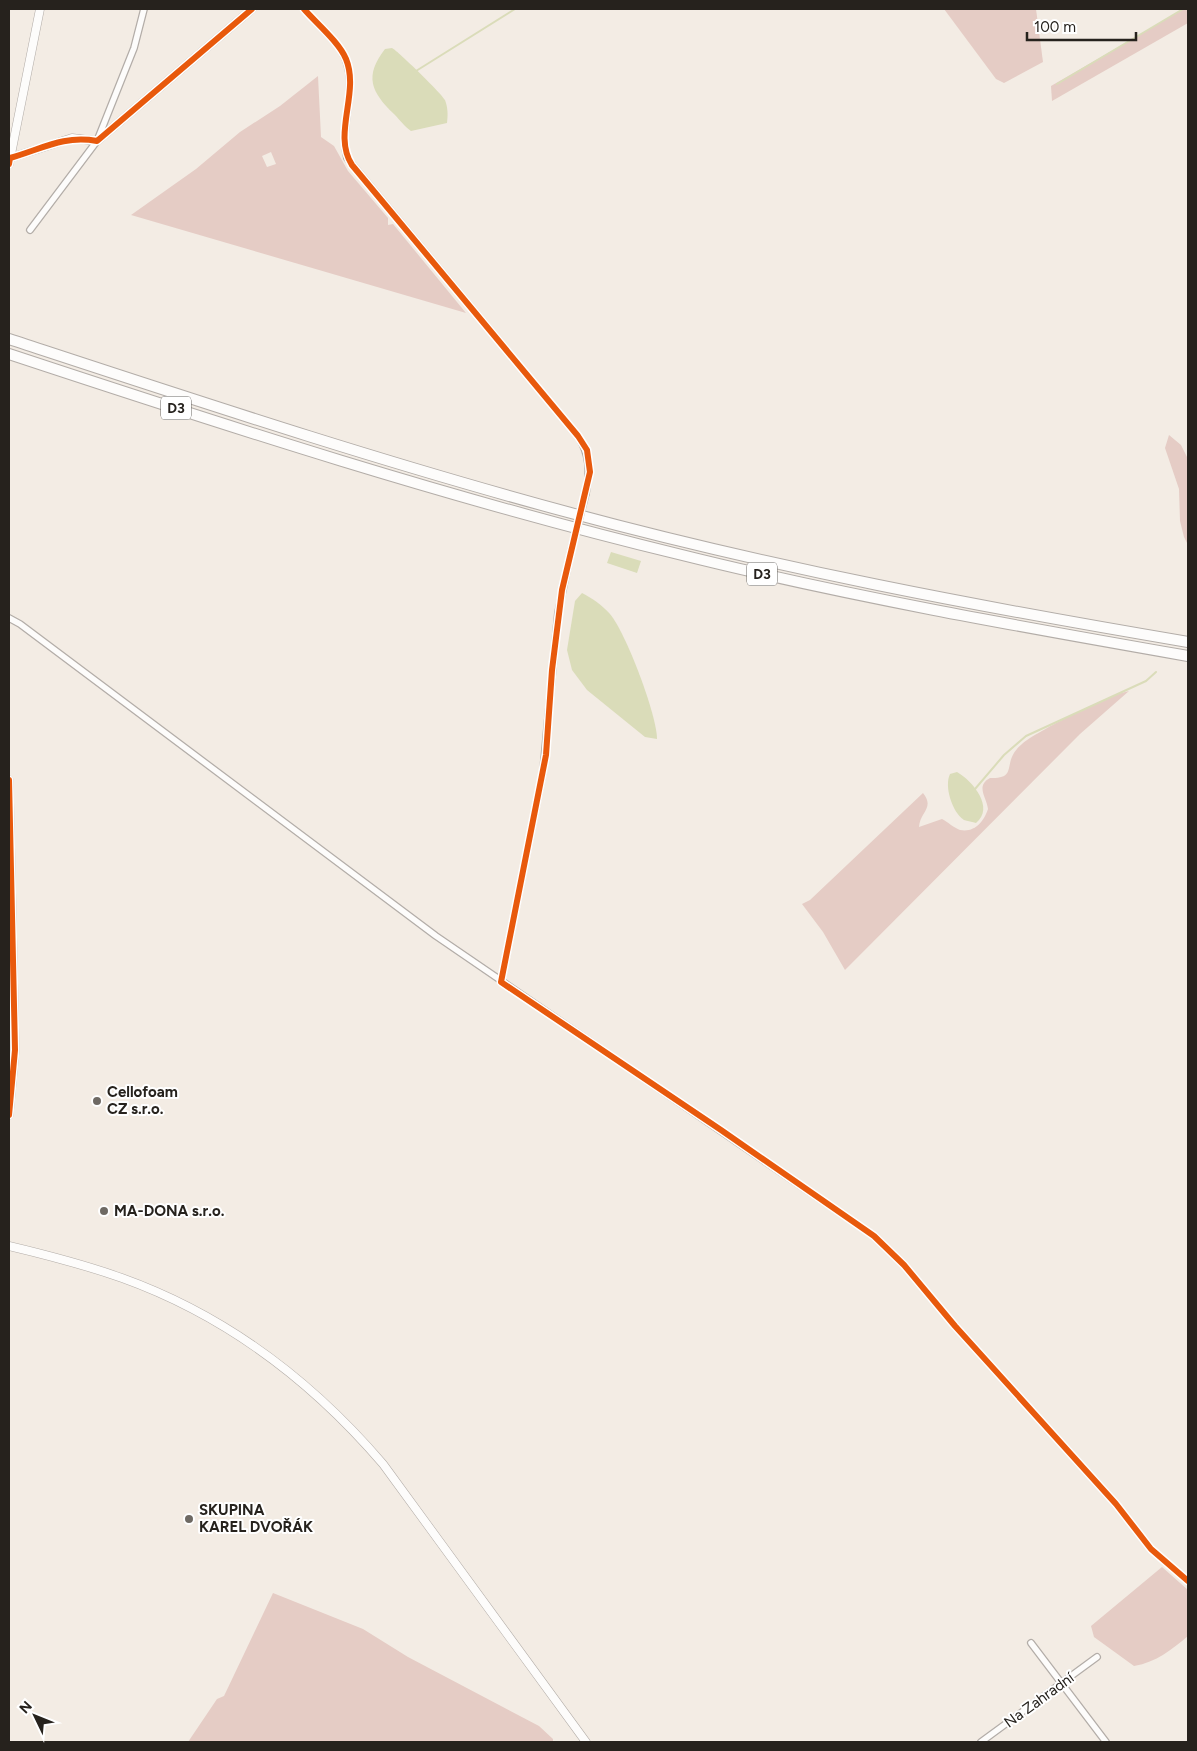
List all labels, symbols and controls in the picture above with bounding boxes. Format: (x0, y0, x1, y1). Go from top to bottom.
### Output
scale bar (1027, 10, 1136, 42)
text: 100 m (1034, 18, 1076, 36)
road number: D3 (161, 396, 191, 419)
road number: D3 (747, 562, 777, 586)
place label: Cellofoam CZ s.r.o. (107, 1083, 178, 1118)
marker: Cellofoam CZ s.r.o. (91, 1095, 103, 1107)
place label: MA-DONA s.r.o. (114, 1202, 225, 1220)
marker: MA-DONA s.r.o. (98, 1205, 110, 1217)
place label: SKUPINA KAREL DVOŘÁK (199, 1501, 313, 1536)
marker: SKUPINA KAREL DVOŘÁK (183, 1513, 195, 1525)
street label: Na Zahradní (1001, 1668, 1079, 1731)
north arrow (10, 1691, 60, 1741)
text: N (16, 1698, 36, 1717)

